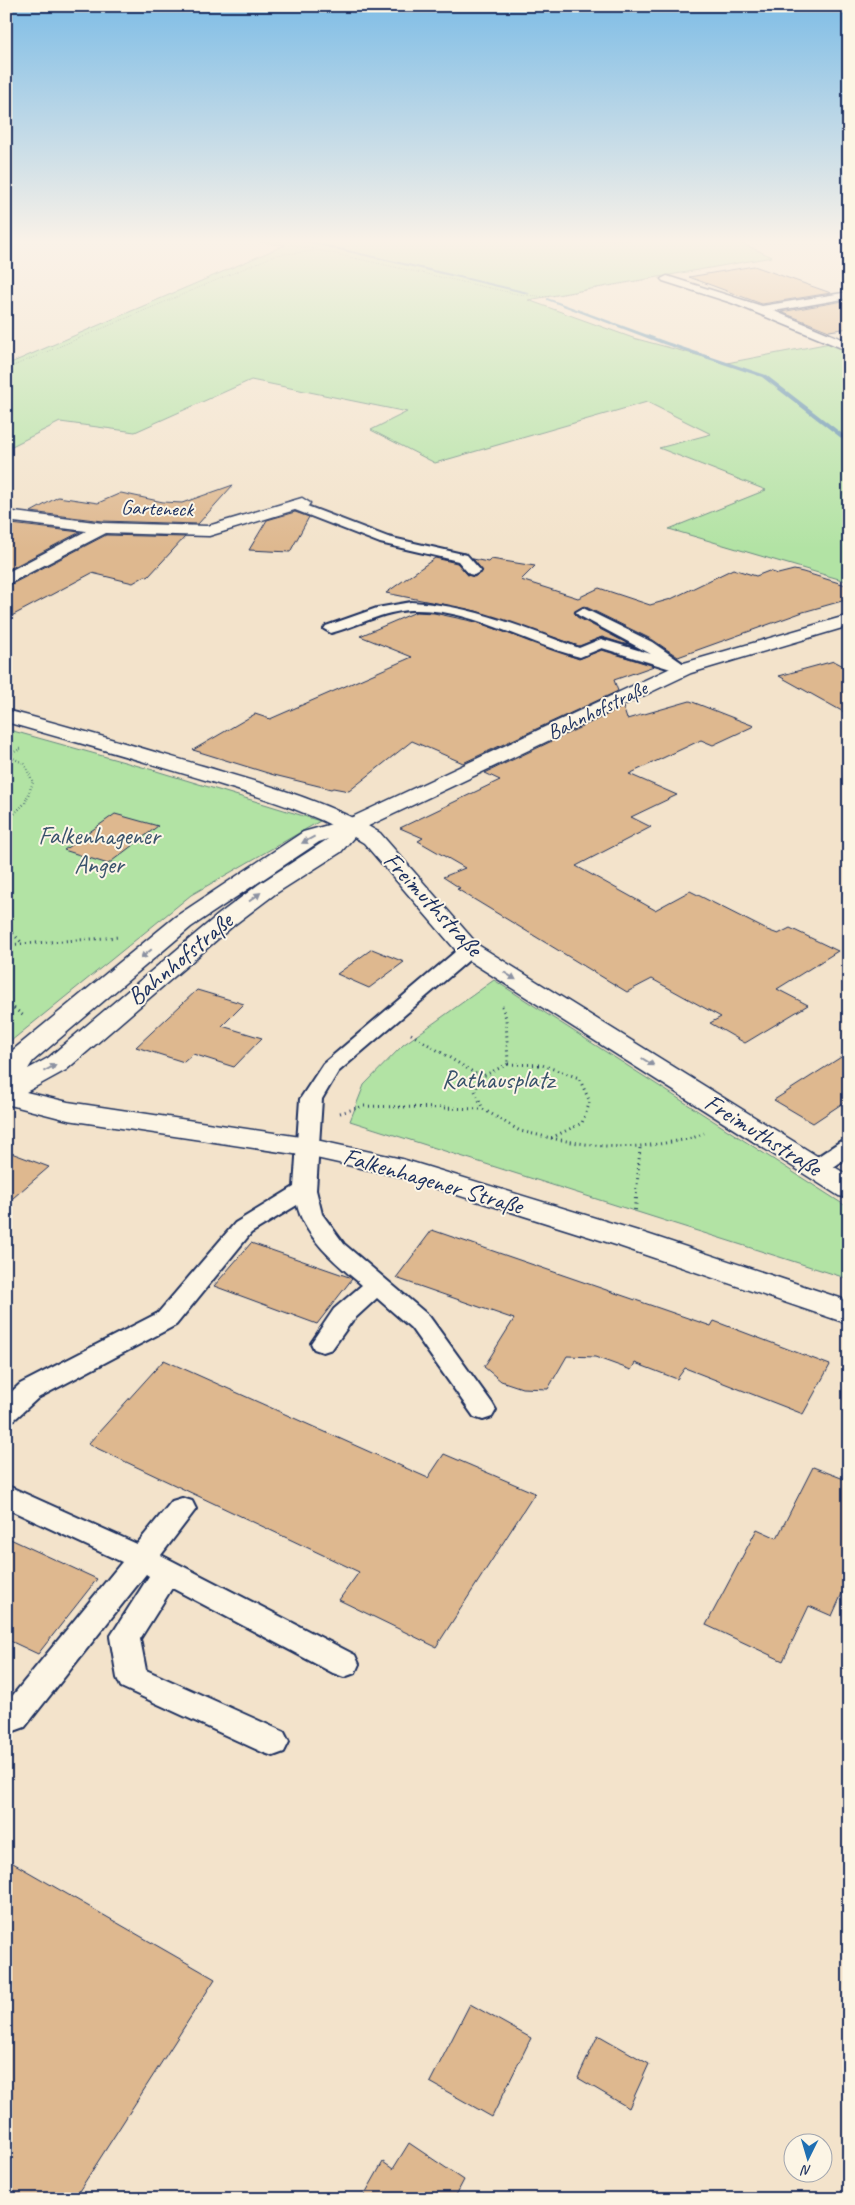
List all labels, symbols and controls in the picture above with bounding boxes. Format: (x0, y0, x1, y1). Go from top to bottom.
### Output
street label: Garteneck (120, 494, 195, 522)
street label: Bahnhofstraße (543, 674, 653, 745)
park label: Falkenhagener Anger (38, 820, 163, 881)
one-way arrow (300, 836, 315, 844)
street label: Freimuthstraße (376, 845, 491, 965)
one-way arrow (248, 892, 261, 903)
street label: Bahnhofstraße (121, 904, 241, 1013)
one-way arrow (140, 948, 153, 959)
one-way arrow (504, 971, 517, 981)
one-way arrow (641, 1058, 655, 1067)
one-way arrow (42, 1064, 57, 1072)
park label: Rathausplatz (442, 1064, 557, 1096)
street label: Freimuthstraße (699, 1086, 829, 1185)
street label: Falkenhagener Straße (340, 1140, 528, 1222)
north arrow (782, 2132, 832, 2182)
text: N (800, 2161, 812, 2179)

